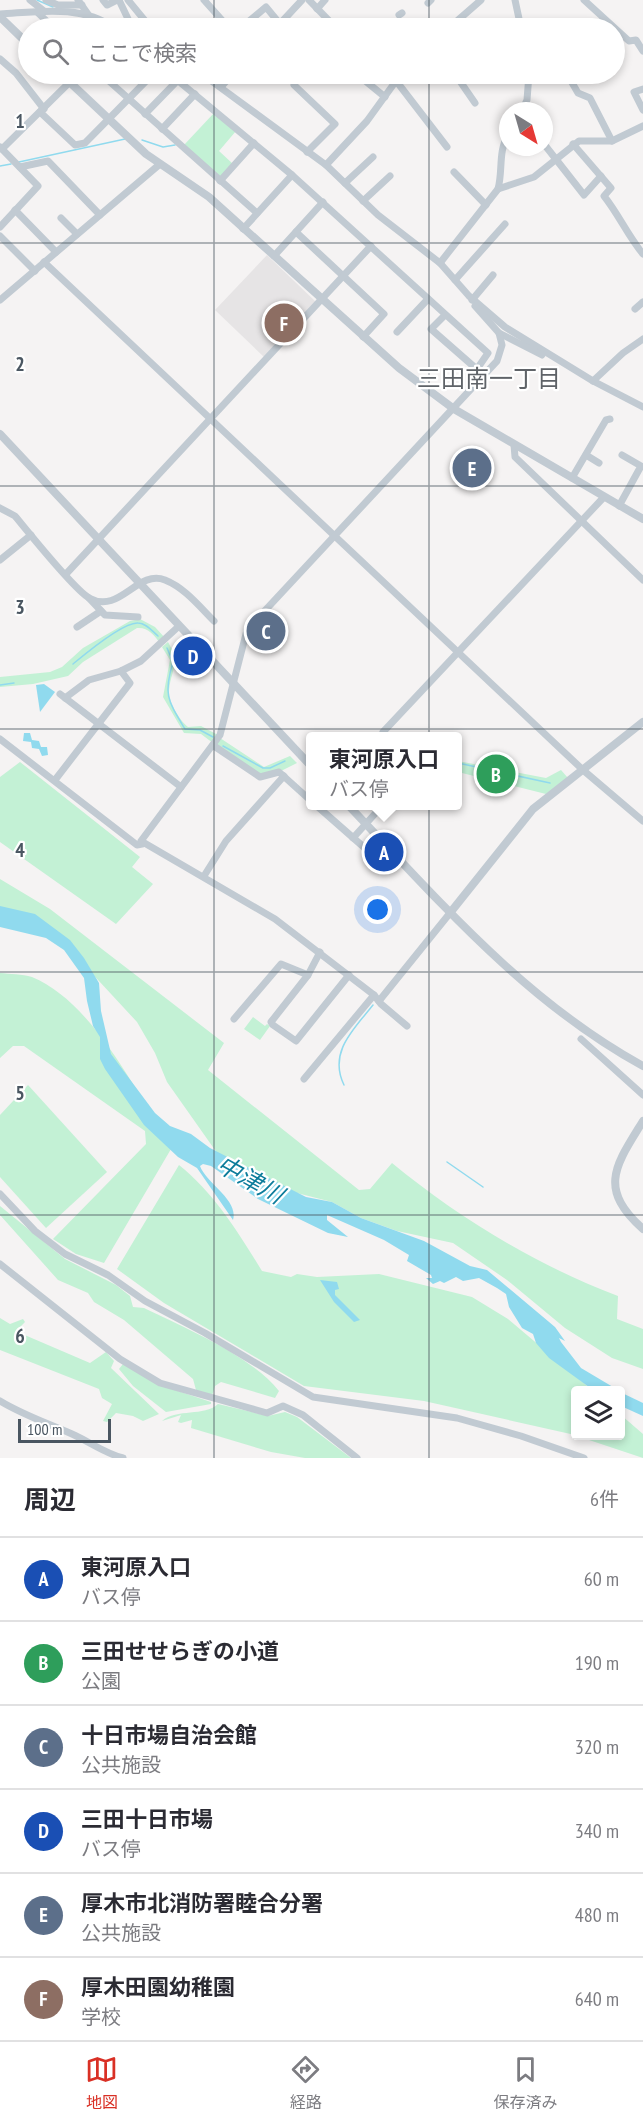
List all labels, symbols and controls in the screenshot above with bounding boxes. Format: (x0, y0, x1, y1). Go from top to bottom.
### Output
search box (18, 18, 625, 84)
icon: search (39, 35, 72, 68)
text: ここで検索 (87, 39, 197, 67)
north arrow (499, 102, 553, 156)
text: 1 (15, 108, 25, 134)
pin: F (264, 300, 304, 346)
text: 2 (15, 351, 25, 377)
district label: 三田南一丁目 (417, 363, 561, 394)
pin: E (452, 446, 492, 490)
text: 3 (15, 594, 25, 620)
pin: C (246, 608, 286, 654)
pin: D (174, 634, 212, 678)
popup (306, 732, 462, 810)
text: 東河原入口 (329, 745, 439, 773)
pin: B (476, 752, 516, 796)
text: バス停 (329, 776, 389, 802)
pin: A (364, 830, 404, 874)
text: 4 (15, 837, 25, 863)
your location (363, 895, 392, 924)
text: 5 (15, 1080, 25, 1106)
water label: 中津川 (211, 1149, 292, 1212)
text: 6 (15, 1323, 25, 1349)
map controls (571, 1386, 625, 1440)
button: layers (571, 1386, 625, 1440)
scale bar (18, 1416, 111, 1444)
text: 100 m (27, 1419, 62, 1439)
text: 周辺 (24, 1483, 76, 1516)
text: 6件 (590, 1486, 619, 1512)
text: 東河原入口 (81, 1553, 191, 1581)
text: A (38, 1566, 49, 1592)
text: 60 m (584, 1566, 619, 1592)
text: バス停 (81, 1584, 141, 1610)
text: 三田せせらぎの小道 (81, 1637, 279, 1665)
text: B (39, 1650, 48, 1676)
text: 190 m (575, 1650, 619, 1676)
text: 公園 (81, 1668, 121, 1694)
text: 十日市場自治会館 (81, 1721, 257, 1749)
text: C (39, 1734, 48, 1760)
text: 320 m (575, 1734, 619, 1760)
text: 公共施設 (81, 1752, 161, 1778)
text: 三田十日市場 (81, 1805, 213, 1833)
text: D (38, 1818, 49, 1844)
text: 340 m (575, 1818, 619, 1844)
text: バス停 (81, 1836, 141, 1862)
text: 厚木市北消防署睦合分署 (81, 1889, 323, 1917)
text: E (39, 1902, 48, 1928)
text: 480 m (575, 1902, 619, 1928)
text: 公共施設 (81, 1920, 161, 1946)
text: 厚木田園幼稚園 (81, 1973, 235, 2001)
text: F (39, 1986, 48, 2012)
text: 640 m (575, 1986, 619, 2012)
text: 学校 (81, 2004, 121, 2030)
tab: 地図 (85, 2053, 118, 2113)
tab: 経路 (289, 2053, 322, 2113)
tab: 保存済み (493, 2053, 557, 2113)

